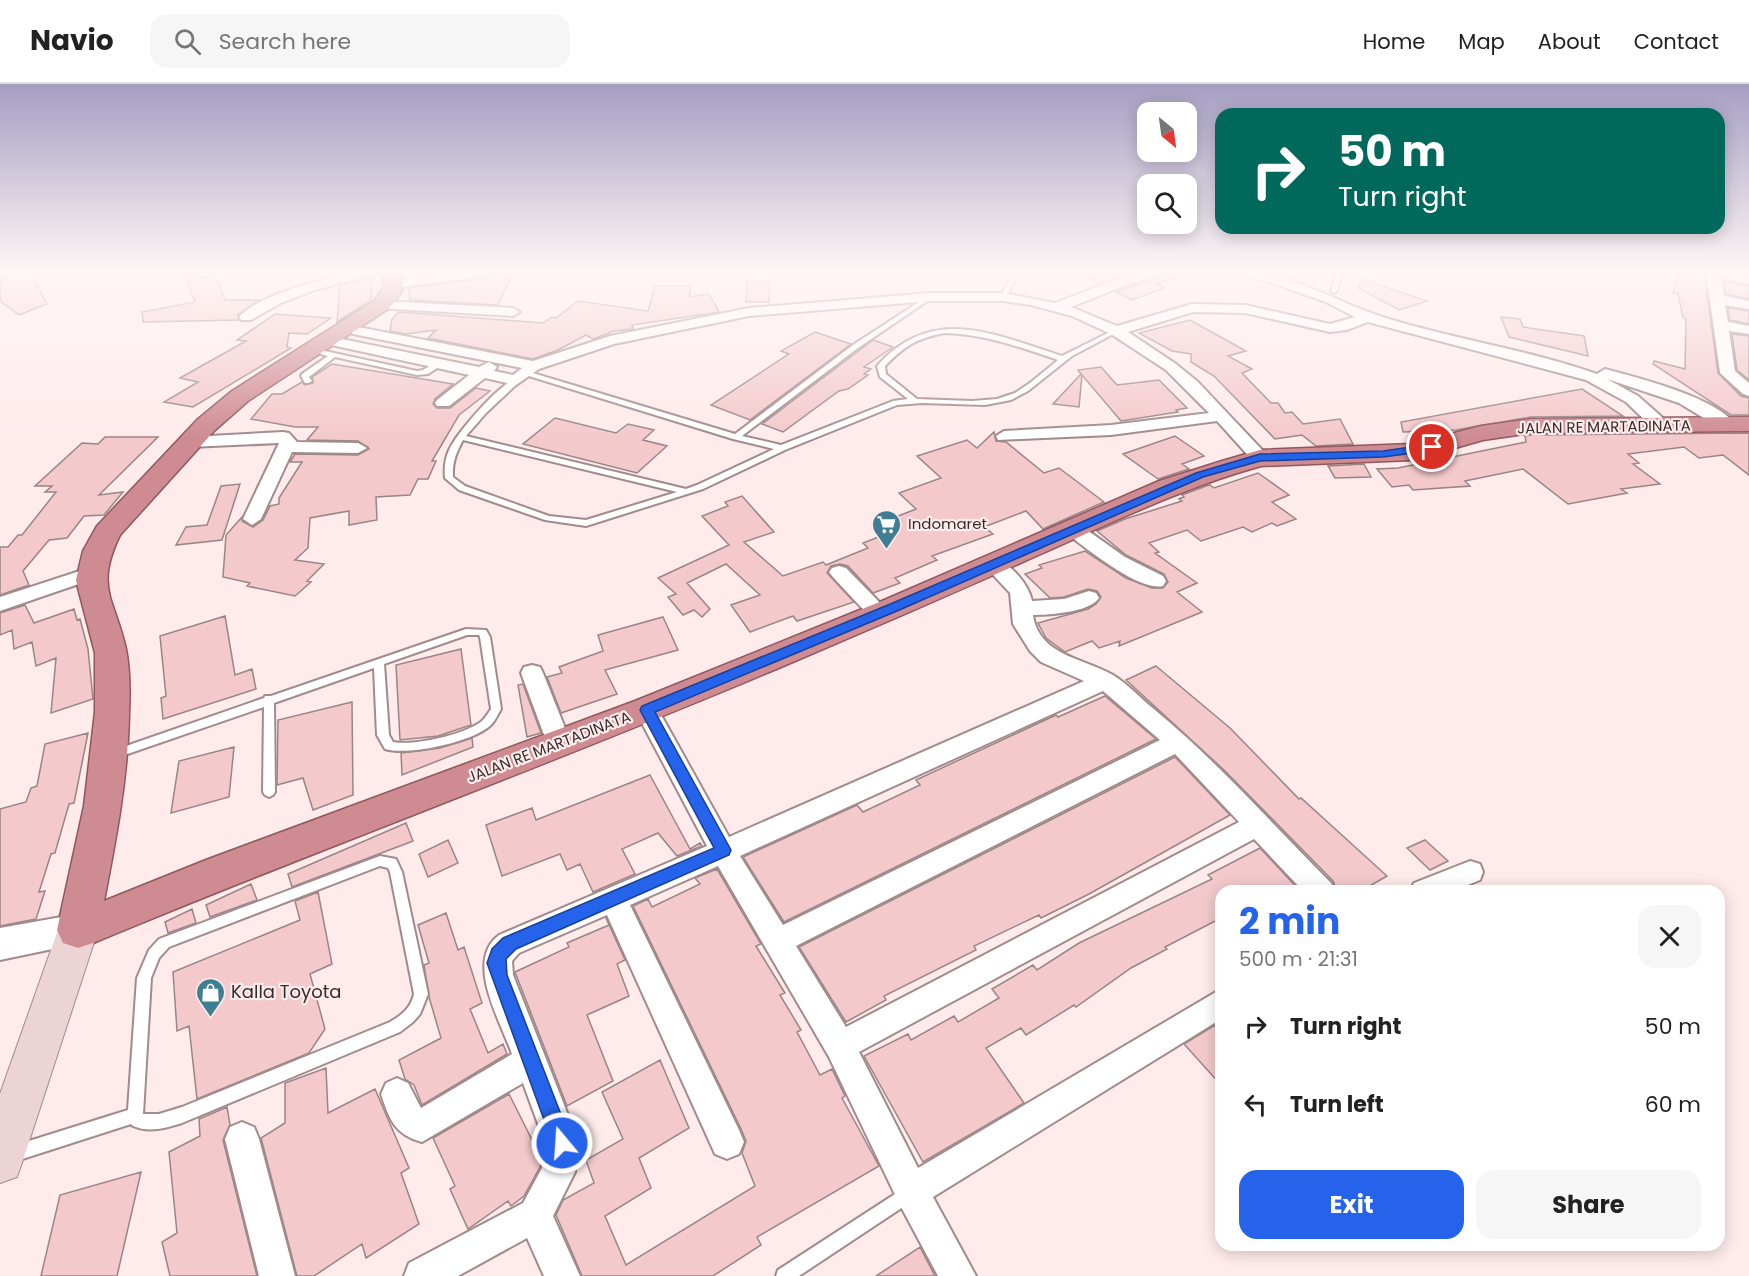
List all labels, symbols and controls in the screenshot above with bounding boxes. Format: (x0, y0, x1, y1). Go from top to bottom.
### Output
search box (150, 14, 570, 68)
text: Navio (30, 21, 114, 60)
icon: search (171, 25, 204, 58)
text: Search here (219, 26, 351, 57)
text: Home (1363, 27, 1425, 56)
text: Map (1458, 27, 1505, 56)
text: About (1538, 27, 1601, 56)
text: Contact (1634, 27, 1719, 56)
north arrow (1137, 102, 1197, 162)
map controls (1137, 102, 1197, 234)
text: 50 m (1338, 122, 1446, 181)
icon: right (1239, 132, 1317, 210)
button: search (1137, 174, 1197, 234)
text: Turn right (1338, 178, 1467, 215)
street label: JALAN RE MARTADINATA (1517, 414, 1691, 439)
pin (1406, 421, 1457, 472)
icon: arrive (1415, 430, 1448, 463)
supermarket icon: Indomaret (871, 508, 903, 550)
place label: Indomaret (908, 513, 987, 534)
street label: JALAN RE MARTADINATA (464, 706, 634, 787)
text: 2 min (1239, 896, 1340, 947)
button: close (1638, 905, 1701, 968)
text: 500 m · 21:31 (1239, 945, 1358, 973)
shop icon: Kalla Toyota (194, 976, 226, 1018)
place label: Kalla Toyota (231, 979, 341, 1004)
icon: right (1239, 1010, 1272, 1043)
text: Turn right (1290, 1011, 1401, 1042)
text: 50 m (1645, 1011, 1701, 1042)
icon: left (1239, 1088, 1272, 1121)
text: Turn left (1290, 1089, 1384, 1120)
text: 60 m (1645, 1089, 1701, 1120)
position arrow (530, 1111, 594, 1175)
button: Exit (1239, 1170, 1464, 1239)
button: Share (1476, 1170, 1701, 1239)

